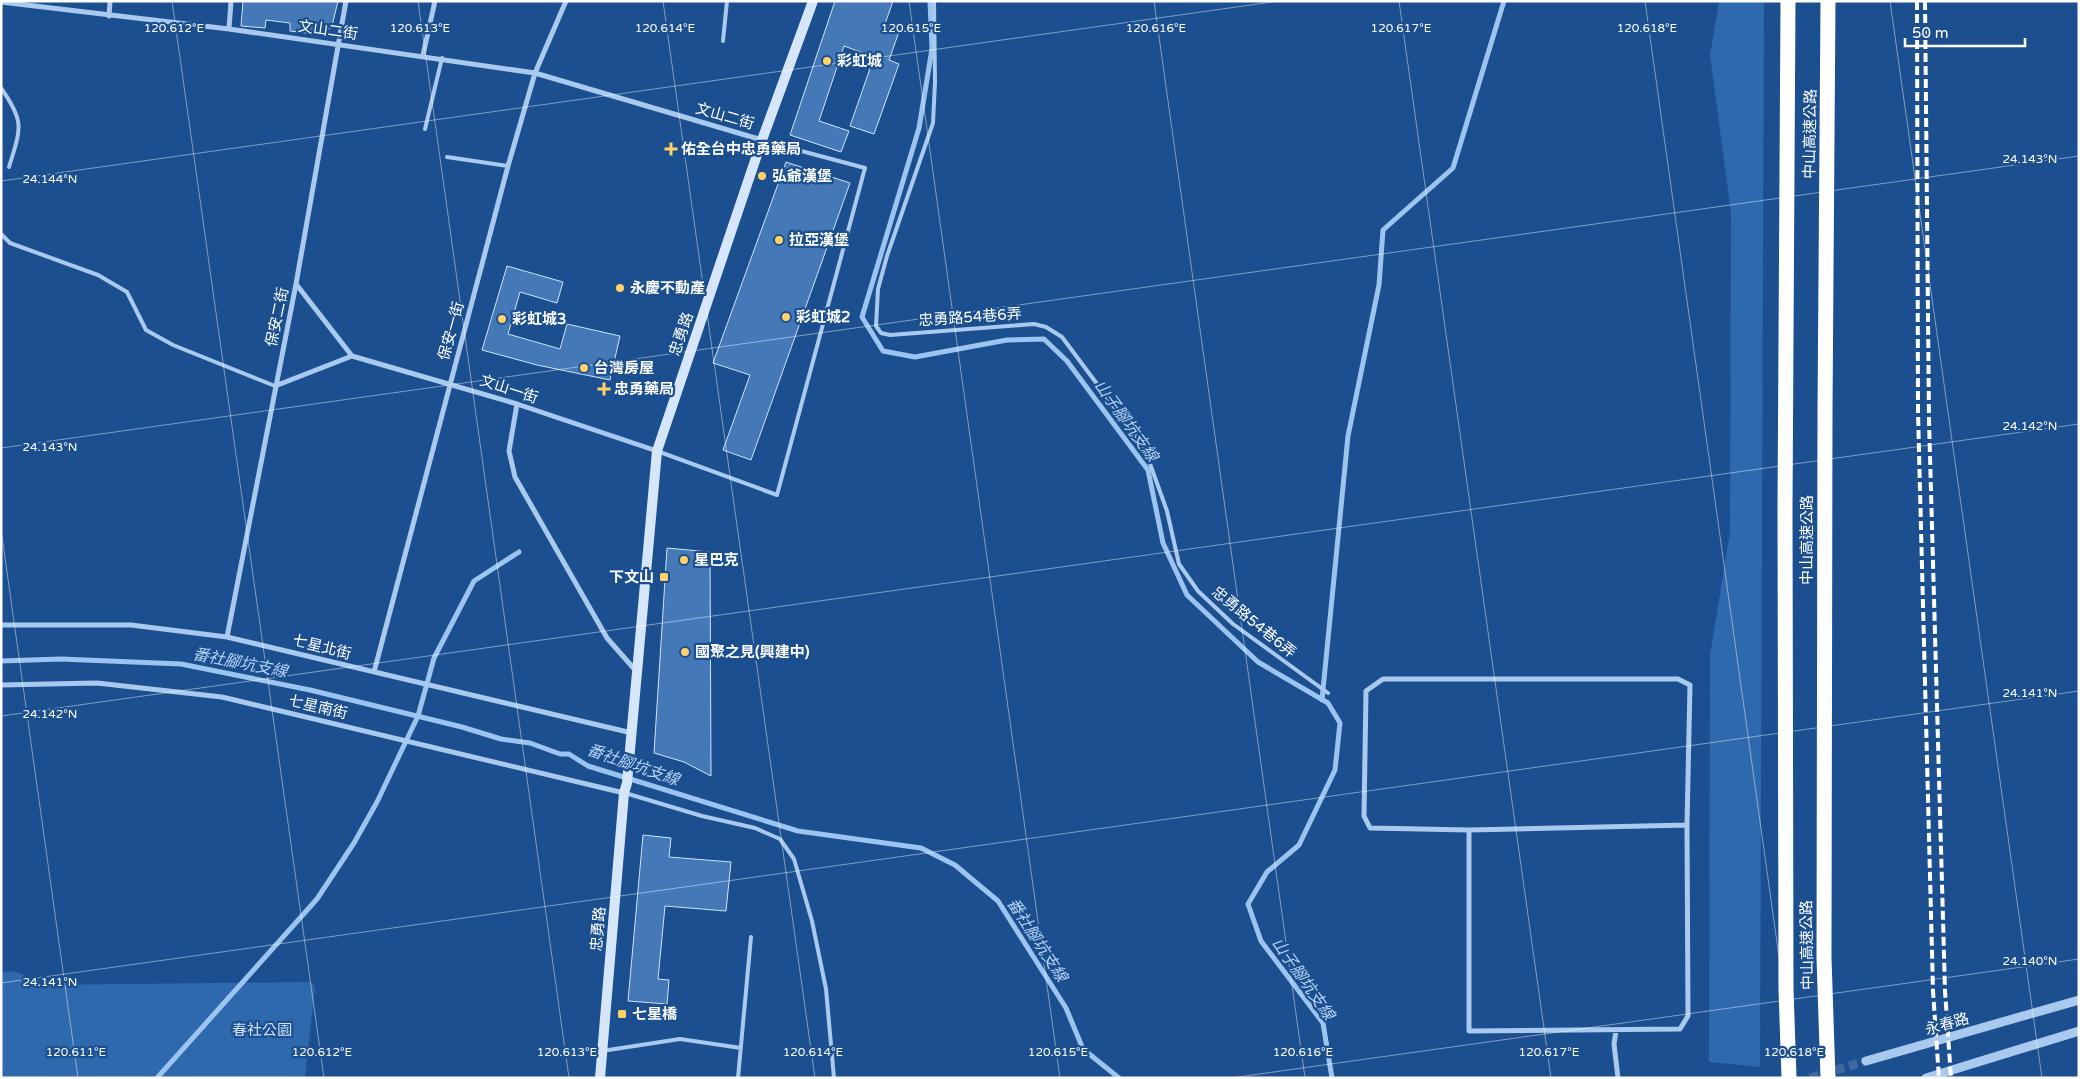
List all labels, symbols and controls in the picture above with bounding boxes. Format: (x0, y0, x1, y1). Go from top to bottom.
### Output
scale bar (1905, 15, 2025, 47)
street label: 文山二街 (297, 17, 359, 43)
text: 120.612°E (144, 21, 205, 35)
text: 120.613°E (390, 21, 451, 35)
text: 120.614°E (635, 21, 696, 35)
text: 120.615°E (881, 21, 941, 35)
text: 120.616°E (1126, 21, 1187, 35)
text: 120.617°E (1371, 21, 1432, 35)
text: 120.618°E (1617, 21, 1678, 35)
text: 50 m (1912, 24, 1949, 42)
place label: 彩虹城 (837, 52, 882, 70)
marker: 彩虹城 (821, 55, 833, 67)
street label: 中山高速公路 (1800, 89, 1820, 179)
street label: 文山二街 (694, 99, 756, 133)
place label: 佑全台中忠勇藥局 (681, 140, 801, 158)
marker: 佑全台中忠勇藥局 (665, 143, 677, 155)
text: 24.143°N (2003, 152, 2057, 166)
place label: 弘爺漢堡 (772, 167, 832, 185)
marker: 弘爺漢堡 (756, 170, 768, 182)
text: 24.144°N (23, 172, 77, 186)
place label: 拉亞漢堡 (789, 231, 849, 249)
marker: 拉亞漢堡 (773, 234, 785, 246)
place label: 永慶不動產 (630, 279, 705, 297)
marker: 永慶不動產 (614, 282, 626, 294)
street label: 保安二街 (262, 286, 292, 348)
street label: 保安一街 (435, 300, 467, 362)
street label: 忠勇路54巷6弄 (918, 304, 1022, 330)
place label: 彩虹城2 (796, 308, 850, 326)
place label: 彩虹城3 (512, 310, 566, 328)
street label: 忠勇路 (665, 310, 697, 358)
marker: 彩虹城2 (780, 311, 792, 323)
marker: 彩虹城3 (496, 313, 508, 325)
place label: 台灣房屋 (594, 359, 654, 377)
marker: 台灣房屋 (578, 362, 590, 374)
street label: 文山一街 (478, 371, 540, 407)
water label: 山子腳坑支線 (1090, 376, 1163, 467)
place label: 忠勇藥局 (614, 380, 674, 398)
marker: 忠勇藥局 (598, 383, 610, 395)
text: 24.142°N (2003, 419, 2057, 433)
text: 24.143°N (23, 440, 77, 454)
street label: 中山高速公路 (1798, 495, 1816, 585)
place label: 星巴克 (694, 551, 739, 569)
marker: 星巴克 (678, 554, 690, 566)
place label: 下文山 (609, 568, 654, 586)
marker: 下文山 (658, 571, 670, 583)
street label: 忠勇路54巷6弄 (1208, 583, 1300, 661)
street label: 七星北街 (291, 631, 353, 663)
place label: 國聚之見(興建中) (695, 643, 810, 661)
water label: 番社腳坑支線 (191, 644, 291, 682)
marker: 國聚之見(興建中) (679, 646, 691, 658)
text: 24.141°N (2003, 686, 2057, 700)
street label: 七星南街 (287, 691, 349, 723)
text: 24.142°N (23, 707, 77, 721)
water label: 番社腳坑支線 (584, 740, 684, 791)
water label: 番社腳坑支線 (1002, 894, 1073, 987)
street label: 中山高速公路 (1797, 900, 1817, 990)
street label: 忠勇路 (587, 906, 609, 952)
water label: 山子腳坑支線 (1267, 934, 1340, 1026)
text: 24.140°N (2003, 954, 2057, 968)
text: 24.141°N (23, 975, 77, 989)
place label: 七星橋 (632, 1005, 678, 1023)
marker: 七星橋 (616, 1008, 628, 1020)
street label: 永春路 (1923, 1009, 1971, 1039)
park label: 春社公園 (232, 1021, 292, 1039)
text: 120.611°E (46, 1045, 107, 1059)
text: 120.612°E (292, 1045, 353, 1059)
text: 120.613°E (537, 1045, 598, 1059)
text: 120.614°E (783, 1045, 844, 1059)
text: 120.615°E (1028, 1045, 1088, 1059)
text: 120.616°E (1273, 1045, 1334, 1059)
text: 120.617°E (1519, 1045, 1580, 1059)
text: 120.618°E (1764, 1045, 1825, 1059)

